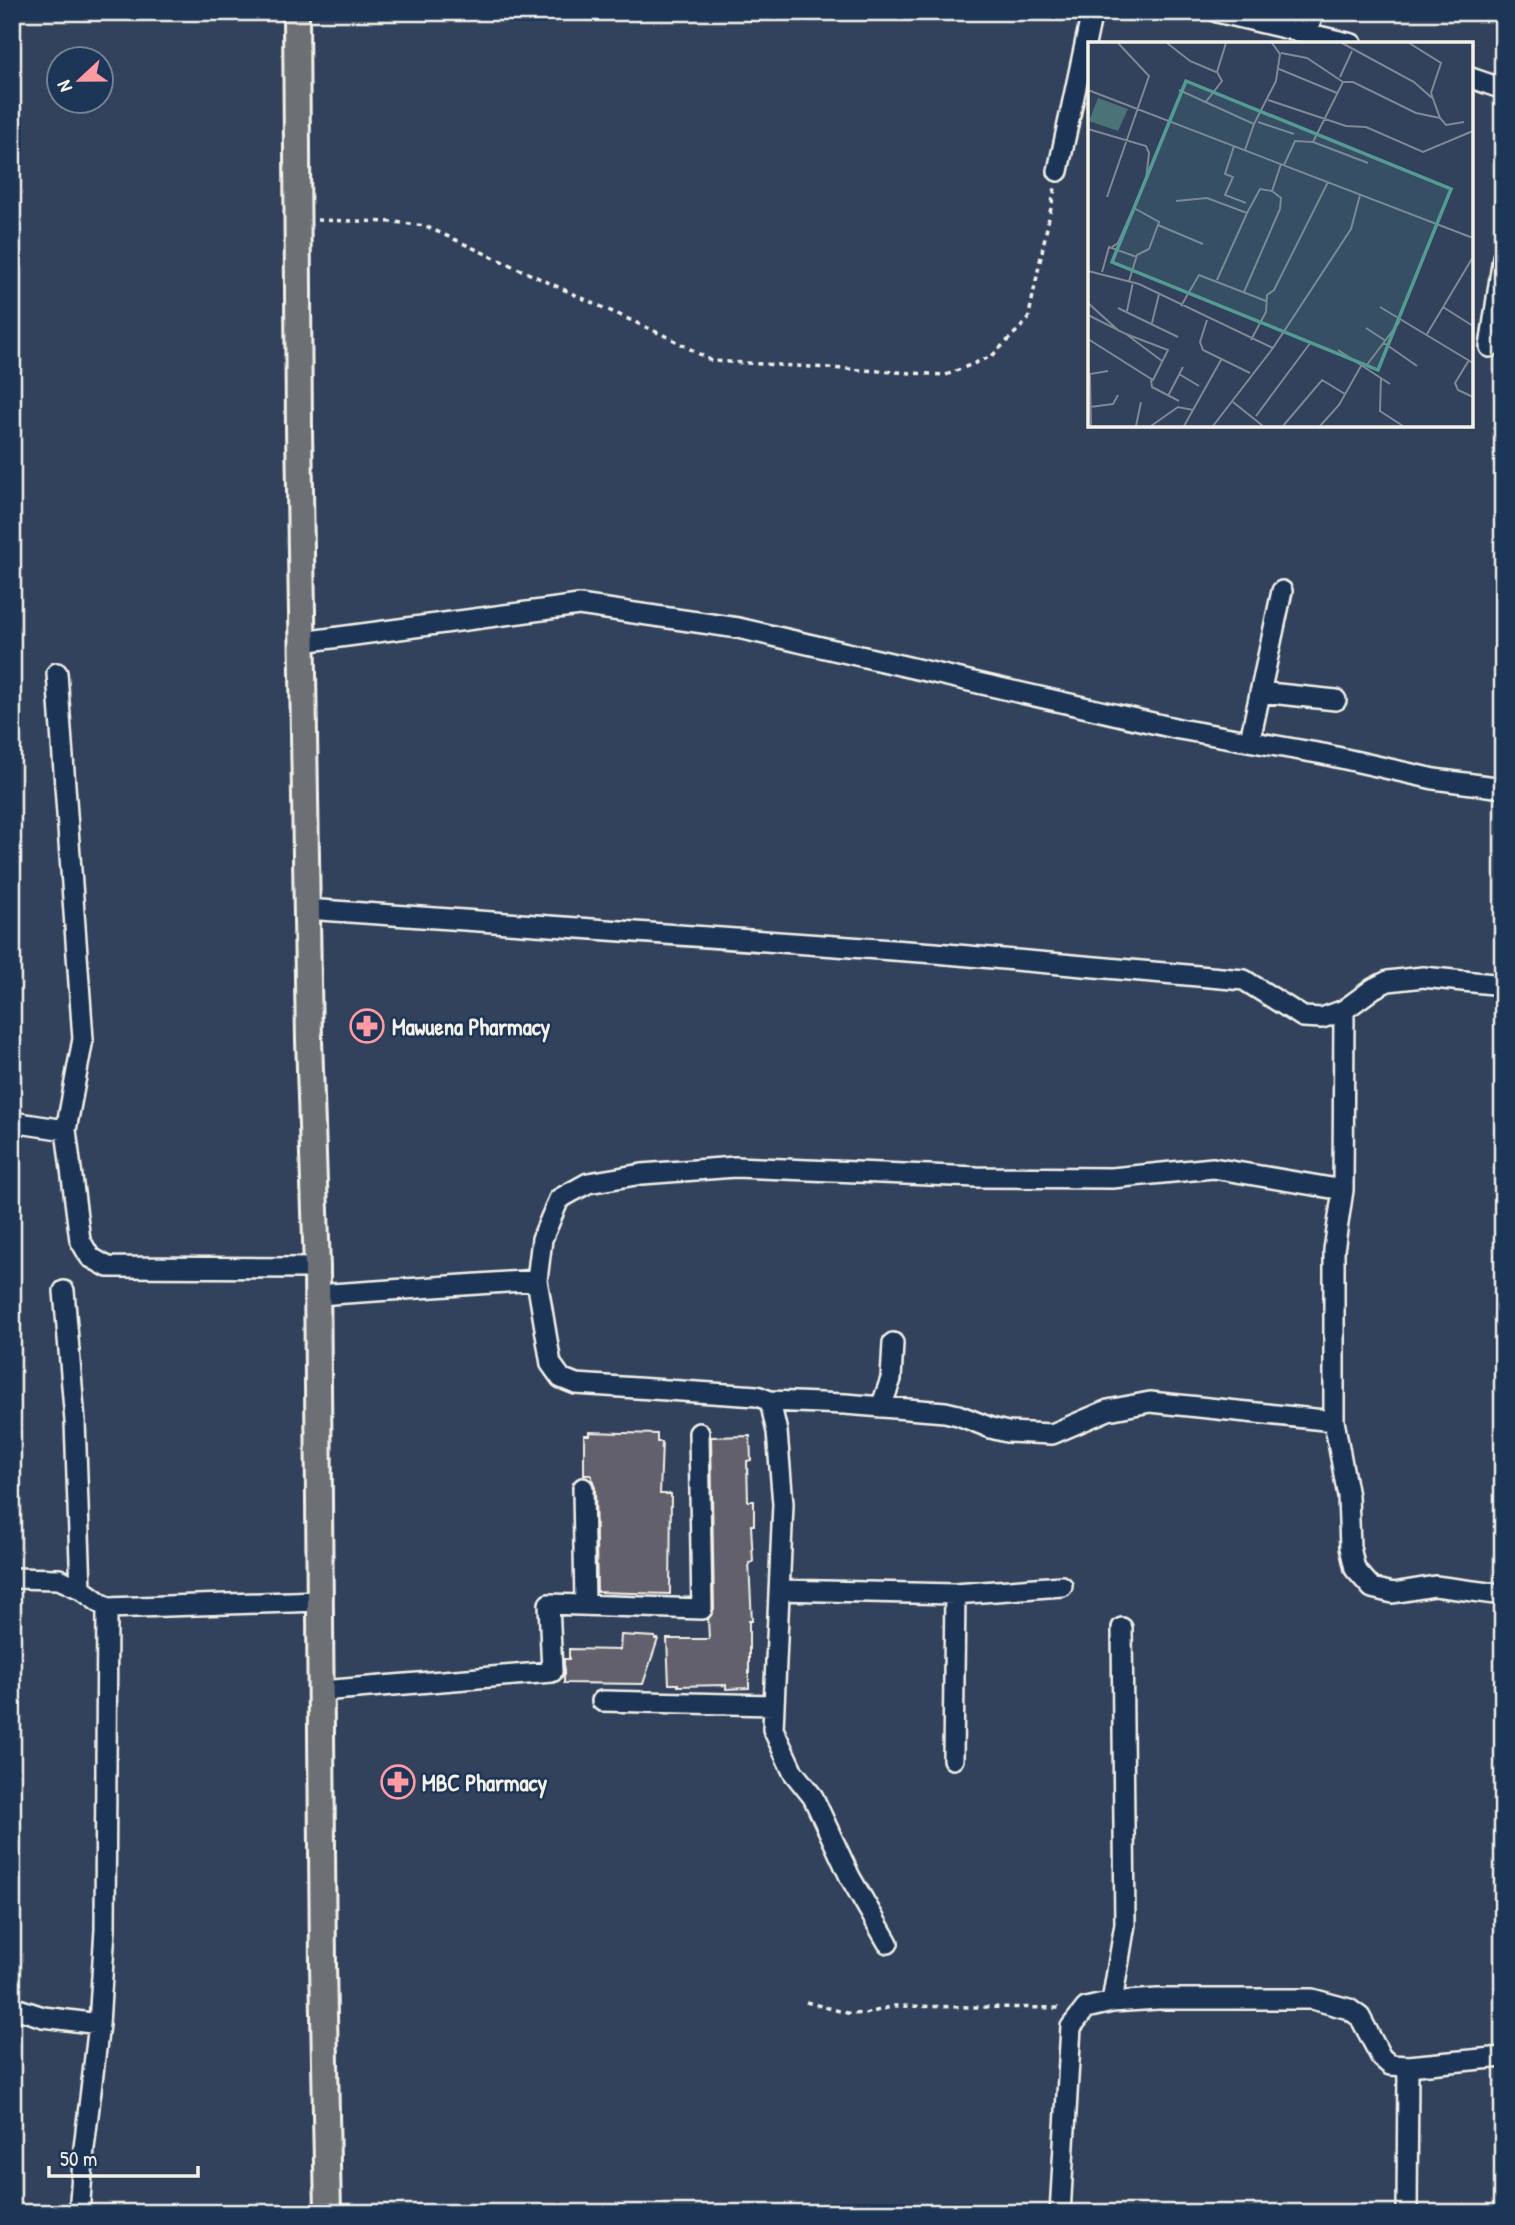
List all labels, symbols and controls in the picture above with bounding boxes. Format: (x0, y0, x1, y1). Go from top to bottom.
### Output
inset map (1088, 42, 1473, 427)
north arrow (46, 46, 116, 116)
text: N (50, 77, 78, 96)
pharmacy icon: Mawuena Pharmacy (348, 1007, 386, 1045)
place label: Mawuena Pharmacy (392, 1011, 551, 1043)
pharmacy icon: MBC Pharmacy (379, 1763, 417, 1801)
place label: MBC Pharmacy (422, 1767, 547, 1799)
scale bar (49, 2134, 198, 2178)
text: 50 m (60, 2144, 97, 2173)

